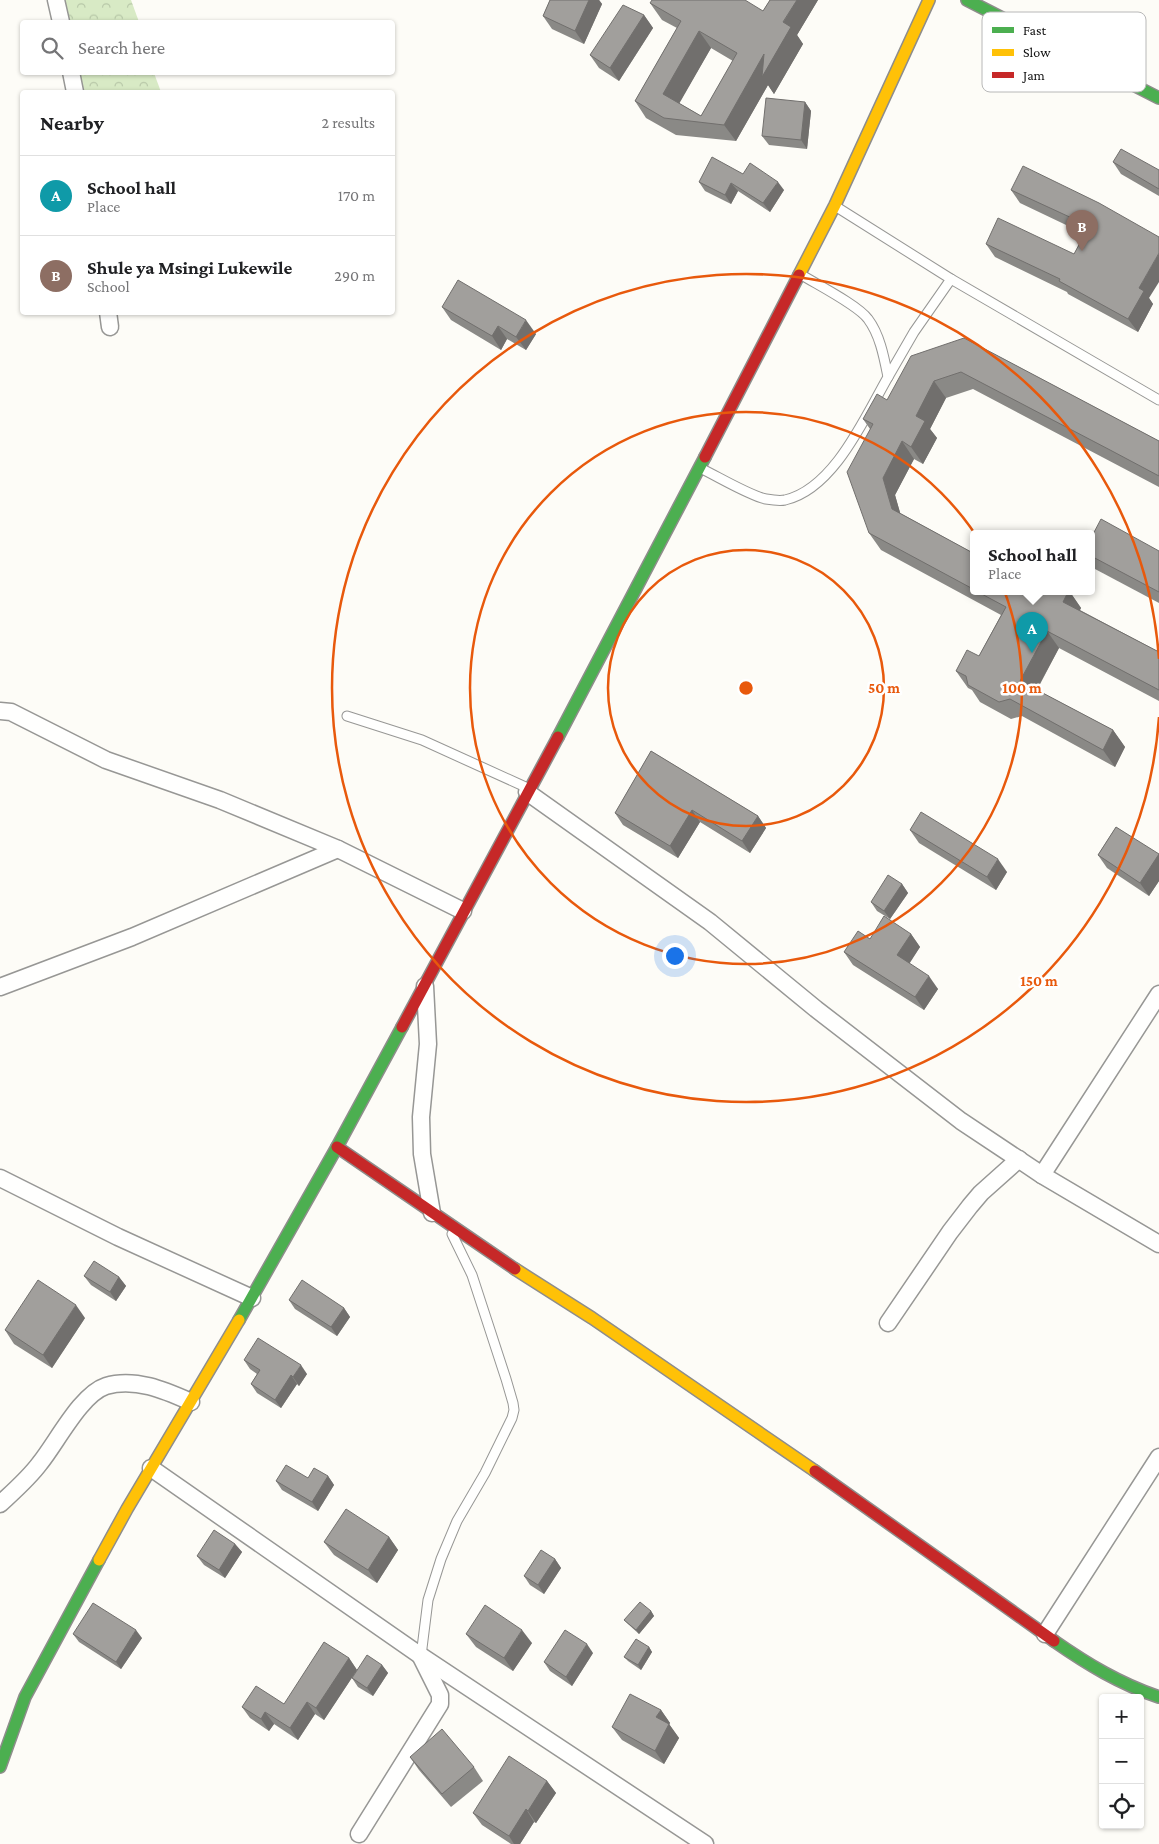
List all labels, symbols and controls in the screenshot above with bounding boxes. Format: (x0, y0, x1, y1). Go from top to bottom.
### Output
legend (982, 12, 1146, 92)
search box (20, 20, 395, 75)
text: Fast (1023, 22, 1047, 38)
icon: search (38, 34, 66, 62)
text: Search here (78, 37, 165, 58)
text: Slow (1023, 44, 1051, 60)
text: Jam (1021, 67, 1045, 83)
text: Nearby (40, 111, 104, 135)
text: 2 results (322, 114, 375, 131)
text: School hall (87, 177, 176, 198)
text: A (51, 187, 61, 204)
text: 170 m (338, 187, 375, 204)
text: Place (87, 198, 120, 215)
pin: B (1066, 210, 1098, 251)
text: Shule ya Msingi Lukewile (87, 257, 292, 278)
text: B (51, 267, 61, 284)
text: 290 m (334, 267, 375, 284)
text: School (87, 278, 130, 295)
popup (970, 530, 1095, 595)
text: School hall (988, 544, 1077, 565)
text: Place (988, 565, 1021, 582)
pin: A (1016, 612, 1048, 653)
centre of rings (737, 679, 755, 697)
text: 50 m (868, 680, 900, 696)
text: 100 m (1002, 680, 1042, 696)
your location (662, 943, 688, 969)
text: 150 m (1020, 973, 1058, 989)
map controls (1099, 1694, 1144, 1829)
button: + (1099, 1694, 1144, 1739)
button: − (1099, 1739, 1144, 1784)
button: locate (1099, 1784, 1144, 1829)

